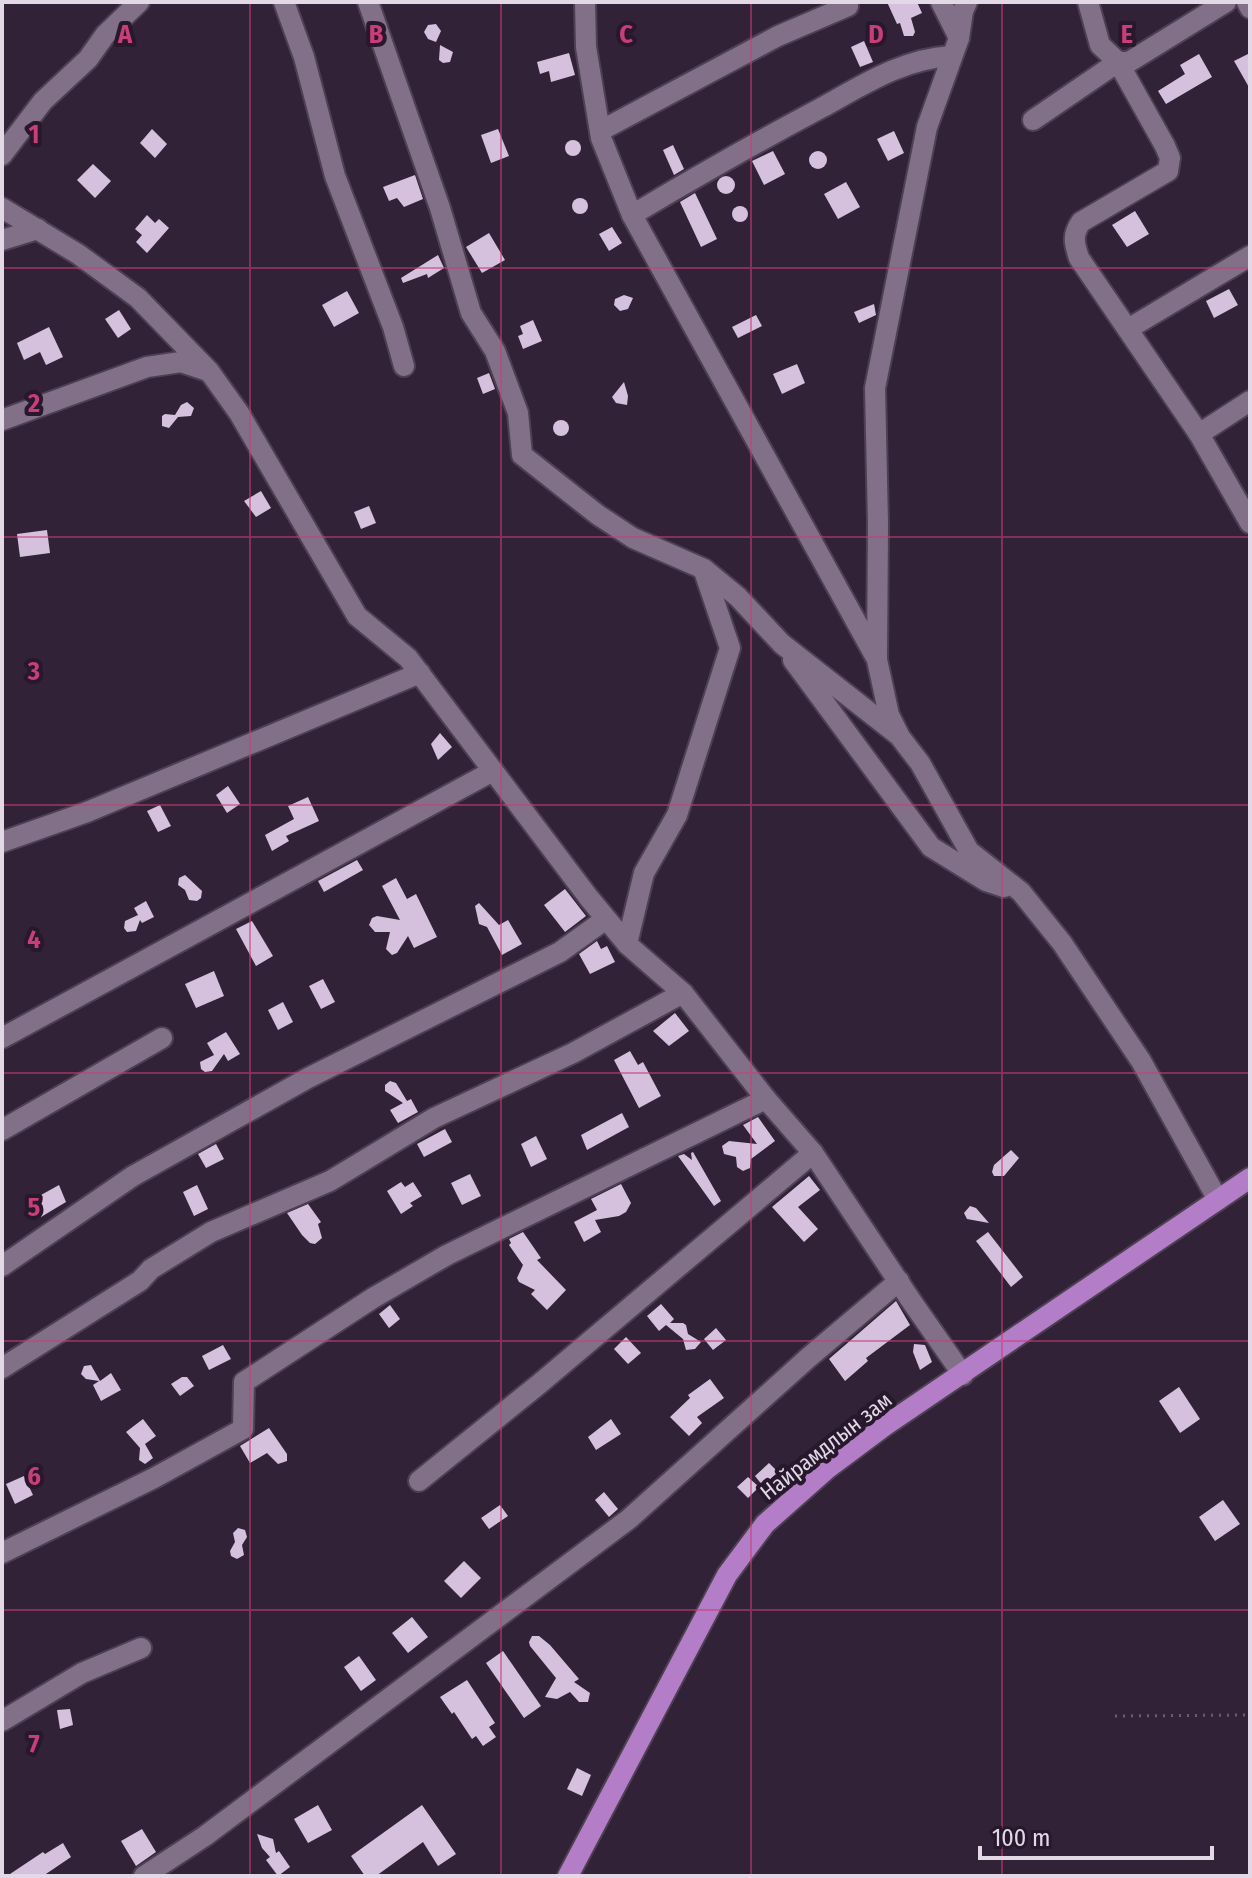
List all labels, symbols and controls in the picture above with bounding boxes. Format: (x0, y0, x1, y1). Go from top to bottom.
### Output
text: A (117, 19, 133, 50)
text: B (369, 19, 384, 50)
text: C (619, 19, 633, 50)
text: D (868, 19, 884, 50)
text: E (1121, 19, 1133, 50)
text: 1 (29, 119, 40, 150)
text: 2 (27, 388, 40, 419)
text: 3 (27, 656, 40, 687)
text: 4 (27, 924, 41, 955)
text: 5 (28, 1192, 41, 1223)
street label: Найрамдлын зам (755, 1386, 897, 1506)
text: 6 (27, 1461, 41, 1492)
text: 7 (28, 1729, 40, 1760)
scale bar (980, 1810, 1212, 1860)
text: 100 m (992, 1824, 1050, 1852)

